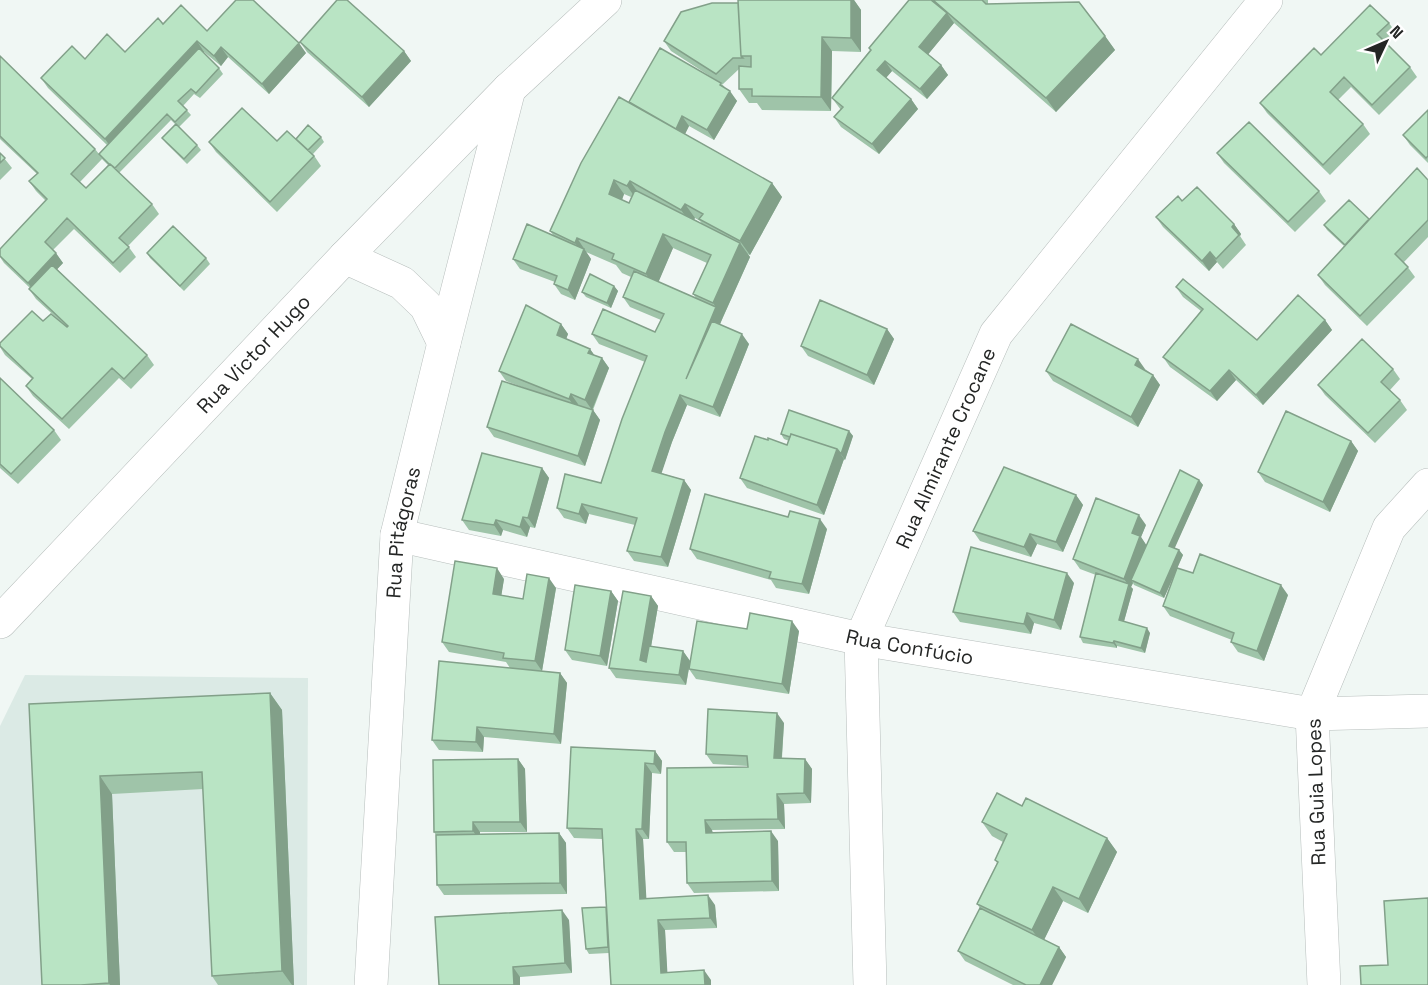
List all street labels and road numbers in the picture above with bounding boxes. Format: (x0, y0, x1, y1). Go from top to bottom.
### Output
street label: Rua Victor Hugo (191, 289, 316, 419)
street label: Rua Almirante Crocane (890, 343, 1001, 553)
street label: Rua Pitágoras (380, 464, 426, 599)
street label: Rua Confúcio (843, 623, 976, 671)
street label: Rua Guia Lopes (1300, 718, 1332, 866)

